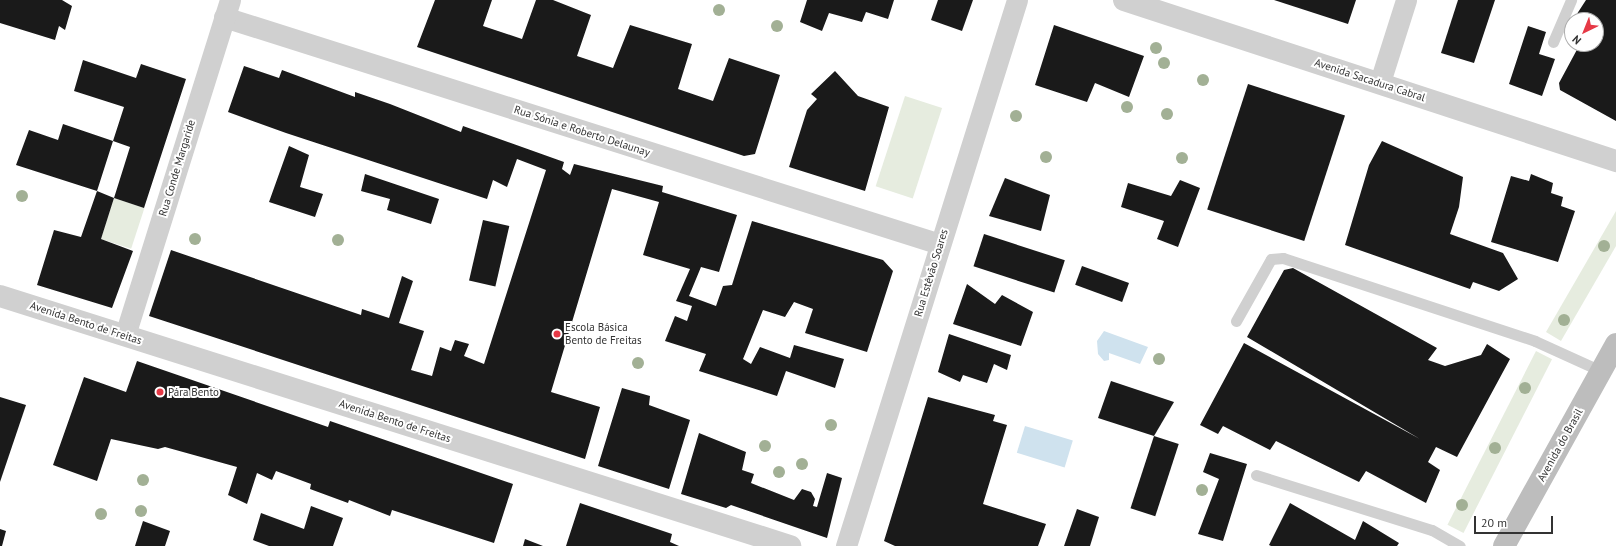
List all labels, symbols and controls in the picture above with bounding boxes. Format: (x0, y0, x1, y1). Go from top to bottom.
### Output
north arrow (1564, 12, 1604, 52)
text: N (1569, 32, 1584, 48)
street label: Avenida Sacadura Cabral (1313, 56, 1427, 104)
street label: Rua Sónia e Roberto Delaunay (512, 103, 652, 159)
street label: Rua Conde Margaride (156, 118, 198, 218)
street label: Rua Estêvão Soares (911, 228, 951, 318)
street label: Avenida Bento de Freitas (28, 299, 144, 347)
place label: Escola Básica Bento de Freitas (565, 321, 642, 347)
marker: Escola Básica Bento de Freitas (552, 329, 562, 339)
place label: Pára Bento (168, 385, 219, 399)
marker: Pára Bento (155, 387, 165, 397)
street label: Avenida Bento de Freitas (337, 397, 453, 445)
street label: Avenida do Brasil (1535, 406, 1585, 484)
scale bar (1476, 508, 1555, 534)
text: 20 m (1481, 515, 1507, 530)

